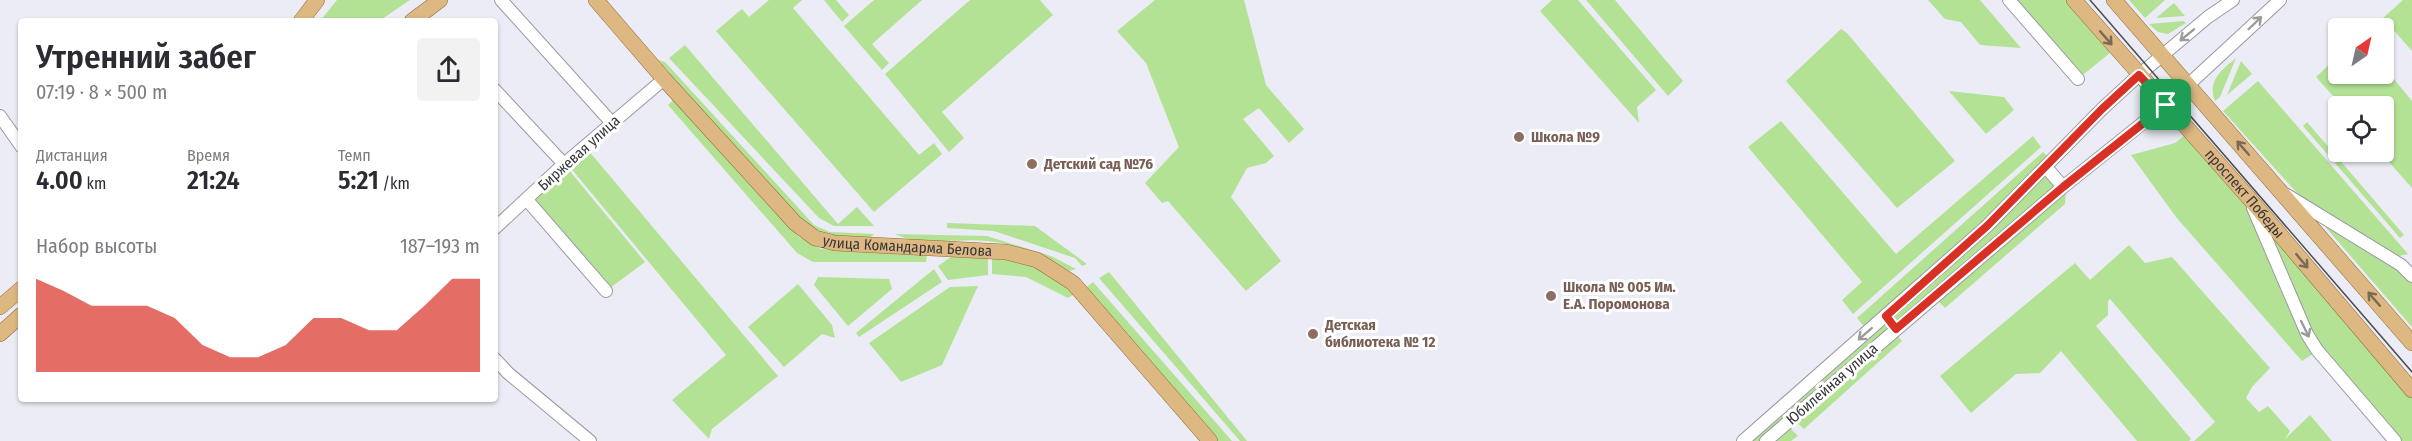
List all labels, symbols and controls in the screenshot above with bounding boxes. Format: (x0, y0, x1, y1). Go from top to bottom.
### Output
one-way arrow (2248, 16, 2263, 31)
north arrow (2328, 18, 2394, 84)
map controls (2328, 18, 2394, 162)
one-way arrow (2180, 28, 2195, 42)
one-way arrow (2099, 29, 2113, 45)
text: Утренний забег (36, 37, 256, 77)
button: share (417, 38, 480, 101)
pin (2140, 79, 2191, 130)
text: 07:19 · 8 × 500 m (36, 80, 167, 104)
icon: arrive (2149, 88, 2182, 121)
button: locate (2328, 96, 2394, 162)
street label: Биржевая улица (534, 112, 624, 194)
place label: Школа №9 (1531, 128, 1600, 146)
marker: Школа №9 (1512, 130, 1526, 144)
one-way arrow (2236, 141, 2250, 156)
street label: проспект Победы (2201, 145, 2288, 242)
text: Дистанция (36, 146, 108, 165)
text: Время (187, 146, 230, 165)
text: Темп (338, 146, 371, 165)
place label: Детский сад №76 (1043, 155, 1153, 173)
marker: Детский сад №76 (1025, 157, 1039, 171)
text: 4.00 (36, 165, 83, 196)
text: 21:24 (187, 165, 240, 196)
text: 5:21 (338, 165, 379, 196)
text: km (83, 174, 106, 193)
text: /km (379, 174, 410, 193)
street label: улица Командарма Белова (821, 231, 993, 260)
text: Набор высоты (36, 234, 157, 258)
text: 187–193 m (400, 234, 480, 258)
one-way arrow (2296, 253, 2309, 269)
place label: Школа № 005 Им. Е.А. Поромонова (1563, 278, 1676, 313)
marker: Школа № 005 Им. Е.А. Поромонова (1544, 289, 1558, 303)
one-way arrow (2367, 292, 2381, 307)
place label: Детская библиотека № 12 (1324, 316, 1435, 351)
one-way arrow (2300, 320, 2312, 338)
marker: Детская библиотека № 12 (1306, 327, 1320, 341)
one-way arrow (1858, 327, 1873, 341)
street label: Юбилейная улица (1783, 339, 1881, 429)

